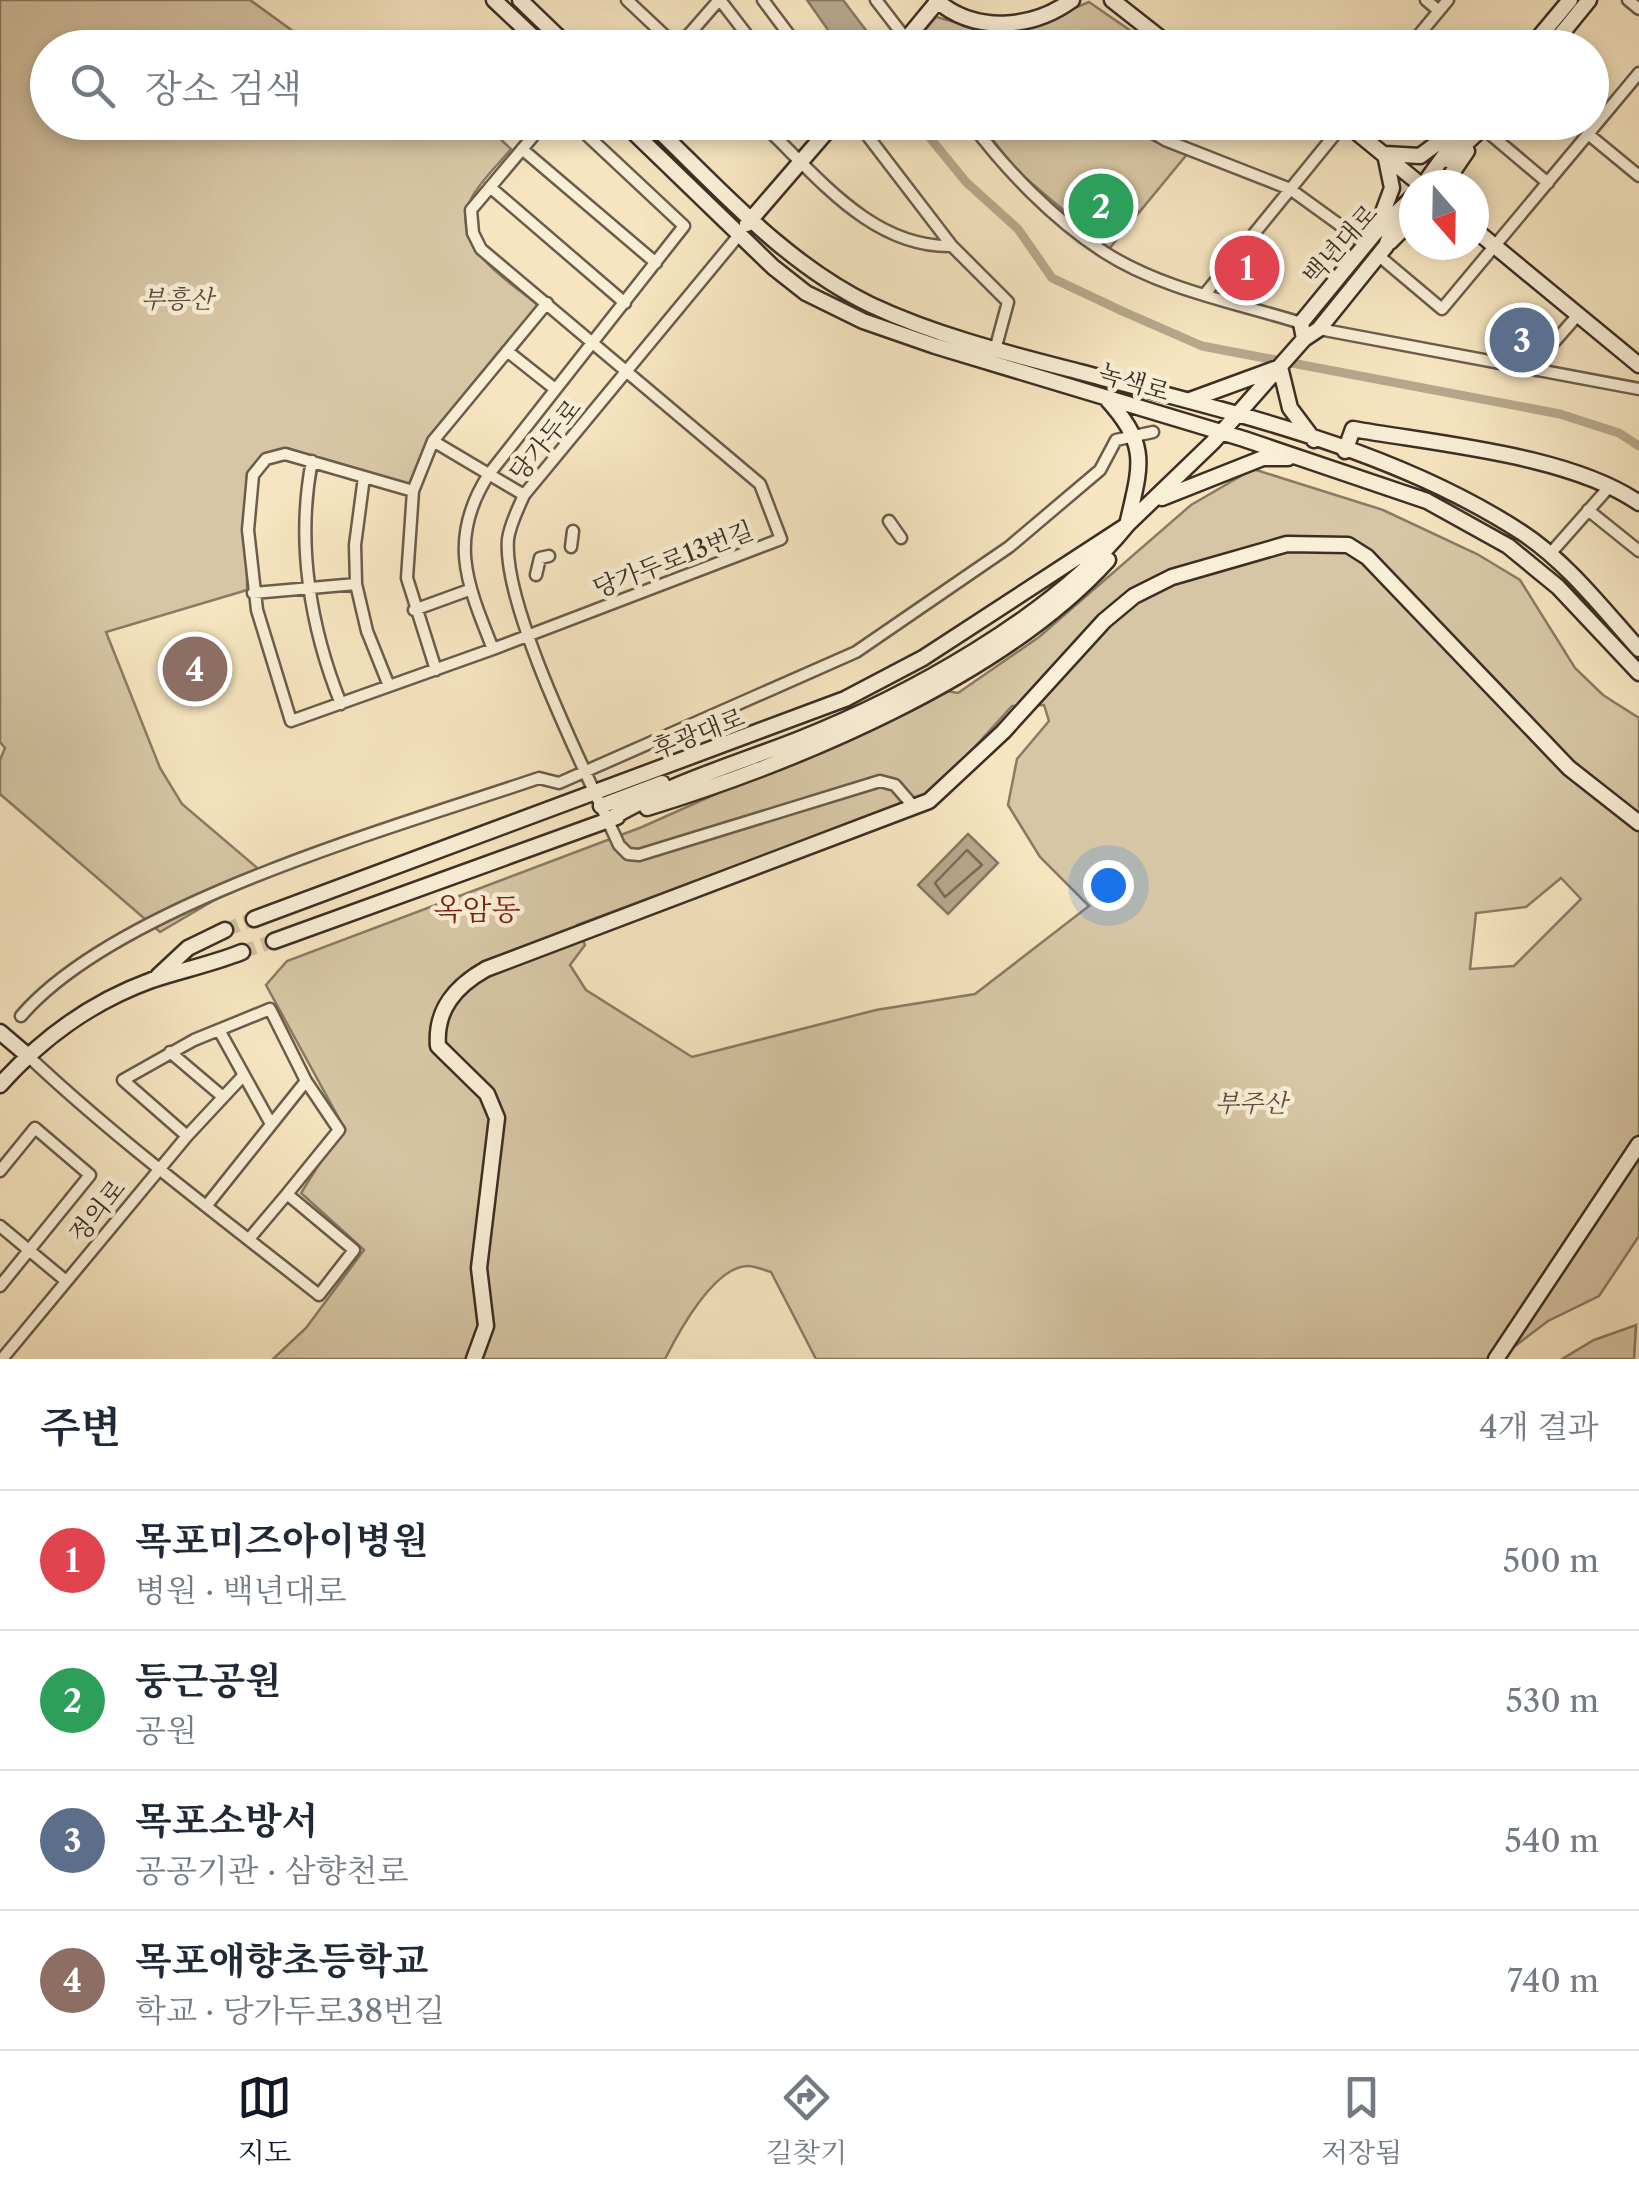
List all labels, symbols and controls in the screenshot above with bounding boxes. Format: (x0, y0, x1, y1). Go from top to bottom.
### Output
search box (30, 30, 1609, 140)
icon: search (65, 58, 120, 113)
text: 장소 검색 (145, 65, 302, 112)
pin: 2 (1068, 168, 1134, 244)
north arrow (1399, 170, 1489, 260)
street label: 백년대로 (1297, 198, 1384, 291)
pin: 1 (1214, 230, 1280, 306)
park label: 부흥산 (141, 284, 217, 315)
pin: 3 (1490, 302, 1554, 378)
street label: 녹색로 (1095, 357, 1173, 408)
street label: 당가두로 (503, 393, 588, 488)
street label: 당가두로13번길 (589, 515, 758, 604)
pin: 4 (162, 632, 228, 706)
street label: 후광대로 (648, 702, 749, 765)
your location (1083, 860, 1134, 911)
district label: 옥암동 (434, 891, 520, 928)
park label: 부주산 (1215, 1088, 1291, 1119)
street label: 정의로 (63, 1173, 132, 1249)
text: 주변 (40, 1401, 121, 1453)
text: 4개 결과 (1479, 1407, 1599, 1446)
text: 목포미즈아이병원 (135, 1517, 429, 1564)
text: 1 (65, 1541, 80, 1580)
text: 500 m (1503, 1541, 1599, 1580)
text: 병원 · 백년대로 (135, 1571, 347, 1610)
text: 둥근공원 (135, 1657, 282, 1704)
text: 2 (63, 1681, 82, 1720)
text: 530 m (1505, 1681, 1599, 1720)
text: 공원 (135, 1711, 197, 1750)
text: 목포소방서 (135, 1797, 319, 1844)
text: 3 (63, 1821, 82, 1860)
text: 540 m (1505, 1821, 1599, 1860)
text: 공공기관 · 삼향천로 (135, 1851, 408, 1890)
text: 목포애향초등학교 (135, 1937, 429, 1984)
text: 4 (63, 1961, 82, 2000)
text: 740 m (1507, 1961, 1599, 2000)
text: 학교 · 당가두로38번길 (135, 1991, 445, 2030)
tab: 지도 (237, 2070, 292, 2170)
tab: 길찾기 (766, 2070, 847, 2170)
tab: 저장됨 (1321, 2070, 1402, 2170)

